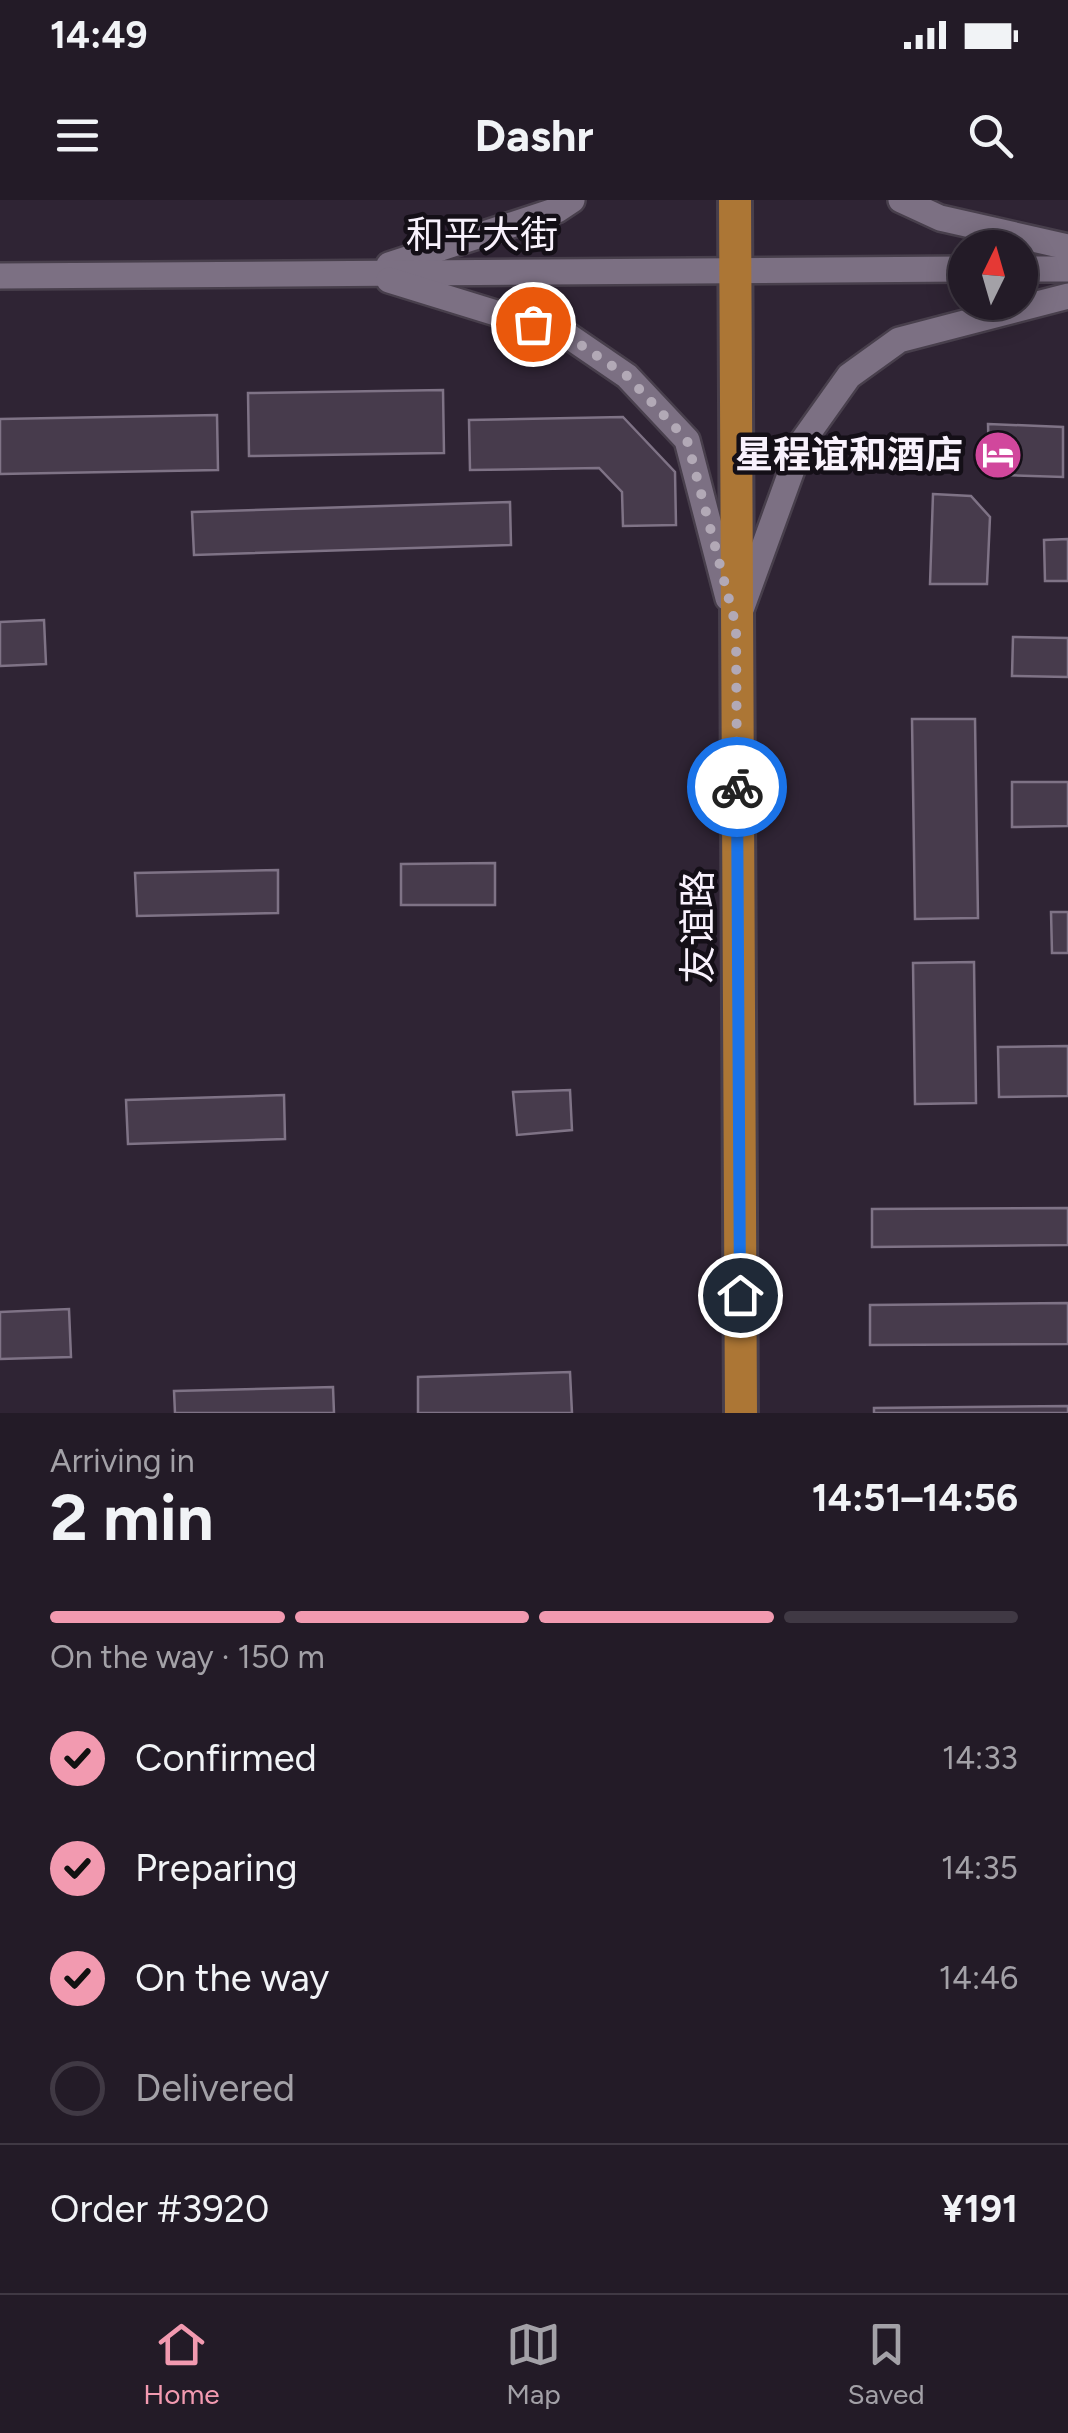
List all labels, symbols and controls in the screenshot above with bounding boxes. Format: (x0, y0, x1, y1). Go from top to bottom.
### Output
text: 14:49 (50, 12, 148, 58)
icon: menu (50, 108, 105, 163)
text: Dashr (474, 108, 594, 162)
icon: search (963, 108, 1018, 163)
street label: 和平大街 (406, 212, 558, 258)
north arrow (948, 230, 1038, 320)
map controls (948, 230, 1038, 320)
pin (491, 282, 576, 367)
icon: bag (506, 297, 561, 352)
hotel icon: 星程谊和酒店 (972, 429, 1024, 481)
place label: 星程谊和酒店 (735, 432, 963, 478)
courier (687, 737, 787, 837)
icon: bike (710, 760, 765, 815)
street label: 友谊路 (675, 870, 721, 984)
pin (698, 1253, 783, 1338)
icon: home (713, 1268, 768, 1323)
text: Arriving in (50, 1442, 195, 1480)
text: 14:51–14:56 (812, 1475, 1018, 1521)
text: 2 min (50, 1478, 214, 1556)
text: On the way · 150 m (50, 1638, 325, 1676)
icon: check (50, 1731, 105, 1786)
text: Confirmed (135, 1735, 317, 1781)
text: 14:33 (942, 1739, 1018, 1777)
icon: check (50, 1841, 105, 1896)
text: Preparing (135, 1845, 297, 1891)
text: 14:35 (941, 1849, 1018, 1887)
icon: check (50, 1951, 105, 2006)
text: On the way (135, 1955, 329, 2001)
text: 14:46 (939, 1959, 1018, 1997)
text: Delivered (135, 2065, 295, 2111)
text: Order #3920 (50, 2186, 269, 2232)
text: ¥191 (941, 2186, 1018, 2232)
tab: Home (143, 2317, 220, 2411)
tab: Map (506, 2317, 561, 2411)
tab: Saved (848, 2317, 925, 2411)

